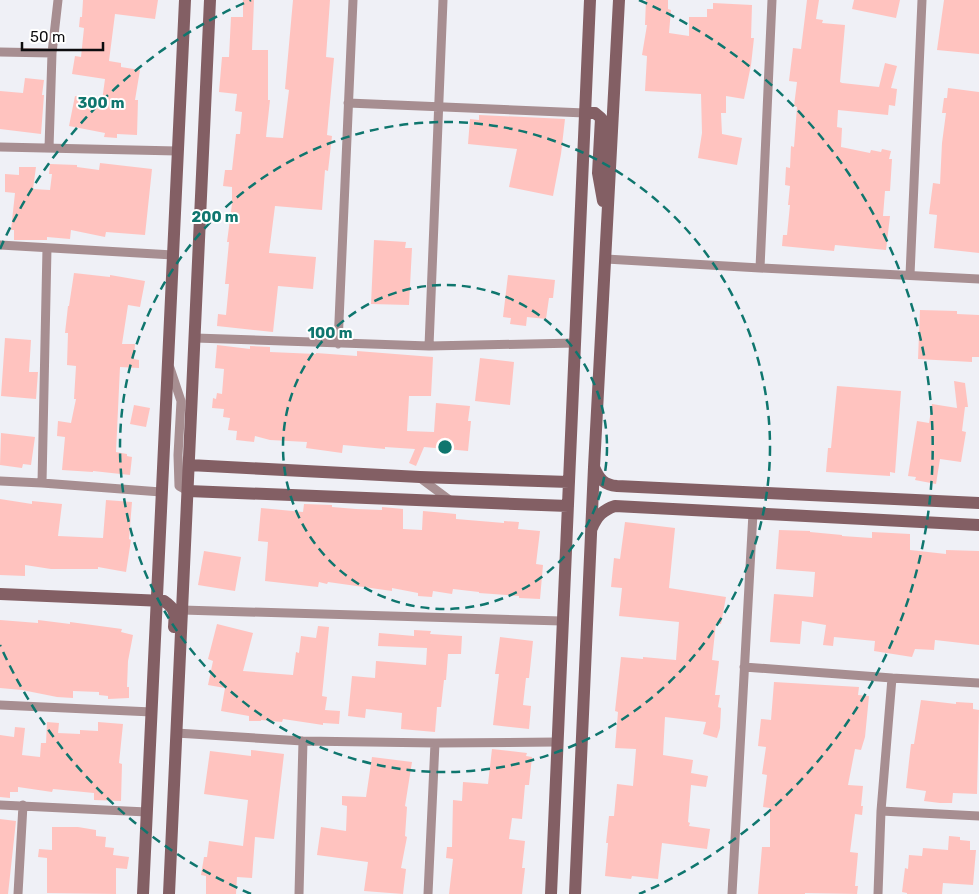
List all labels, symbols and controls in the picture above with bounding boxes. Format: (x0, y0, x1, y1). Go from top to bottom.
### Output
scale bar (22, 20, 104, 52)
text: 50 m (30, 28, 65, 46)
text: 300 m (77, 94, 125, 112)
text: 200 m (191, 208, 239, 226)
text: 100 m (308, 324, 352, 342)
centre of rings (436, 438, 454, 456)

